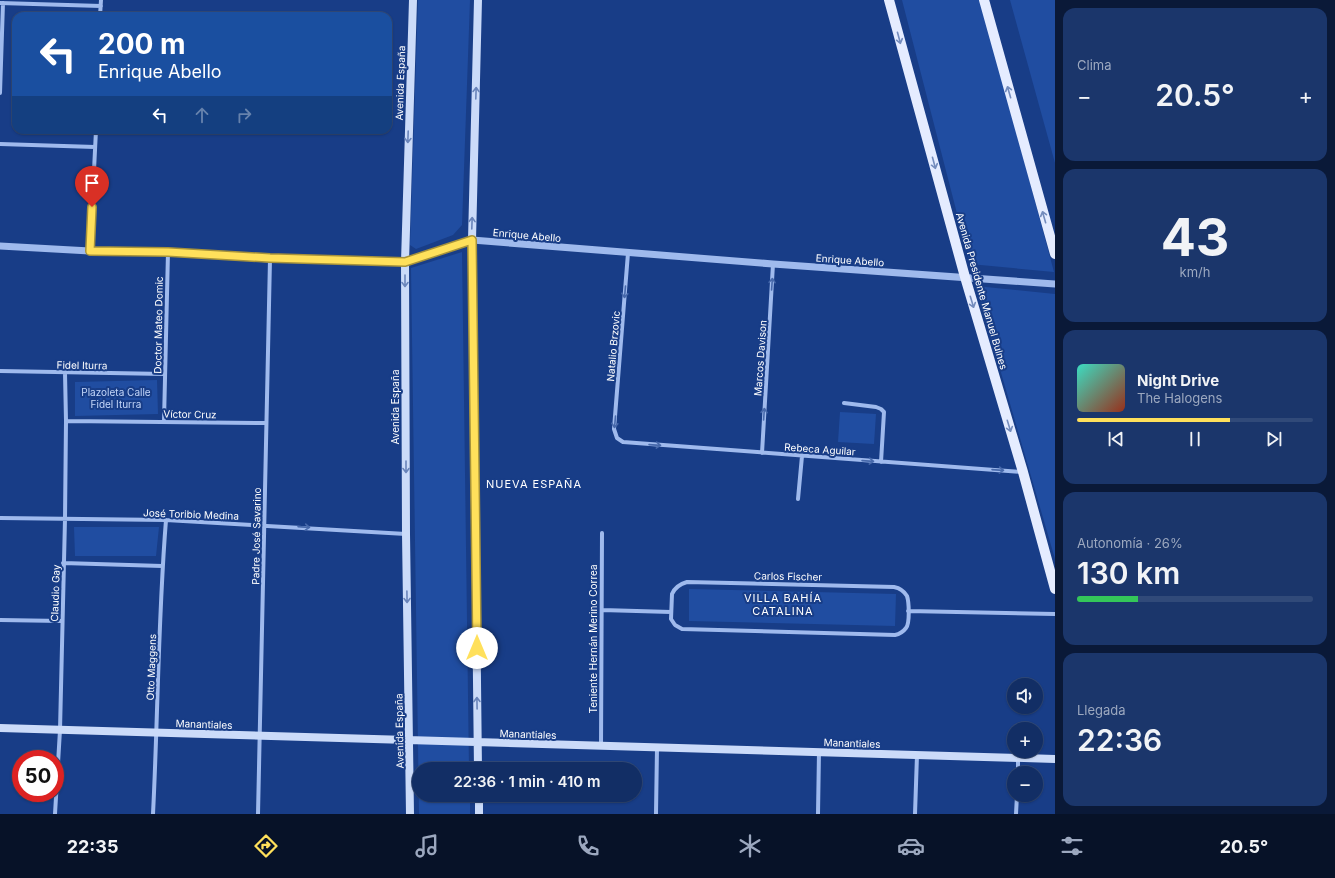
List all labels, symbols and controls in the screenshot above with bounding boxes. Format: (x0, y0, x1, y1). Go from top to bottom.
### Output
text: 200 m (98, 27, 186, 61)
icon: left (32, 28, 84, 80)
one-way arrow (896, 31, 903, 44)
street label: Avenida España (393, 45, 407, 121)
text: Clima (1077, 57, 1111, 73)
text: Enrique Abello (98, 61, 222, 82)
text: 20.5° (1155, 77, 1235, 113)
text: − (1077, 83, 1092, 109)
text: + (1298, 83, 1313, 109)
one-way arrow (1005, 86, 1012, 99)
one-way arrow (472, 87, 480, 100)
icon: left (149, 104, 171, 126)
icon: ahead (191, 104, 213, 126)
icon: right (233, 104, 255, 126)
one-way arrow (405, 130, 412, 143)
one-way arrow (930, 156, 938, 169)
pin (75, 166, 109, 207)
icon: arrive (81, 172, 103, 194)
text: 43 (1161, 206, 1229, 269)
street label: Avenida Presidente Manuel Bulnes (954, 211, 1010, 371)
one-way arrow (1040, 211, 1048, 224)
one-way arrow (469, 217, 476, 230)
street label: Enrique Abello (492, 226, 562, 244)
street label: Enrique Abello (815, 252, 885, 268)
text: km/h (1180, 264, 1210, 280)
one-way arrow (401, 274, 409, 287)
street label: Doctor Mateo Domic (151, 276, 165, 374)
one-way arrow (769, 278, 776, 291)
one-way arrow (622, 285, 629, 298)
one-way arrow (969, 295, 976, 308)
street label: Natalio Brzovic (604, 310, 622, 382)
street label: Marcos Davison (751, 320, 769, 396)
street label: Fidel Iturra (56, 359, 108, 371)
street label: Avenida España (389, 369, 401, 445)
text: Night Drive (1137, 371, 1219, 390)
park label: Plazoleta Calle Fidel Iturra (81, 386, 151, 410)
text: The Halogens (1137, 390, 1222, 406)
street label: Víctor Cruz (163, 408, 217, 420)
one-way arrow (761, 408, 768, 421)
one-way arrow (611, 415, 618, 428)
one-way arrow (1006, 420, 1013, 433)
icon: previous (1105, 428, 1127, 450)
icon: pause (1184, 428, 1206, 450)
icon: next (1263, 428, 1285, 450)
street label: Rebeca Aguilar (784, 441, 856, 457)
one-way arrow (648, 442, 661, 449)
one-way arrow (861, 457, 874, 464)
one-way arrow (402, 460, 410, 473)
one-way arrow (991, 467, 1004, 474)
district label: NUEVA ESPAÑA (486, 477, 582, 491)
street label: Padre José Savarino (249, 487, 263, 585)
street label: José Toribio Medina (143, 506, 239, 522)
one-way arrow (297, 524, 310, 531)
text: Autonomía · 26% (1077, 535, 1183, 551)
text: 130 km (1077, 555, 1180, 591)
street label: Claudio Gay (48, 564, 62, 622)
street label: Teniente Hernán Merino Correa (587, 564, 599, 714)
street label: Carlos Fischer (754, 569, 822, 583)
one-way arrow (403, 590, 411, 603)
district label: VILLA BAHÍA CATALINA (744, 591, 822, 618)
position arrow (456, 627, 498, 669)
street label: Otto Maggens (144, 634, 158, 700)
map controls (1007, 678, 1043, 802)
button: sound (1007, 678, 1043, 714)
street label: Avenida España (392, 693, 406, 769)
one-way arrow (473, 697, 481, 710)
text: Llegada (1077, 702, 1126, 718)
street label: Manantiales (175, 717, 233, 731)
button: + (1007, 722, 1043, 758)
text: 22:36 (1077, 722, 1162, 758)
street label: Manantiales (499, 727, 557, 741)
street label: Manantiales (823, 736, 881, 750)
speed limit sign: 50 (12, 750, 64, 802)
button: − (1007, 766, 1043, 802)
text: 22:36 · 1 min · 410 m (453, 772, 601, 791)
icon: directions (252, 832, 280, 860)
icon: music (413, 832, 441, 860)
icon: phone (574, 832, 602, 860)
icon: climate (736, 832, 764, 860)
icon: car (897, 832, 925, 860)
icon: filters (1058, 832, 1086, 860)
text: 22:35 (67, 836, 118, 857)
text: 20.5° (1220, 836, 1268, 857)

